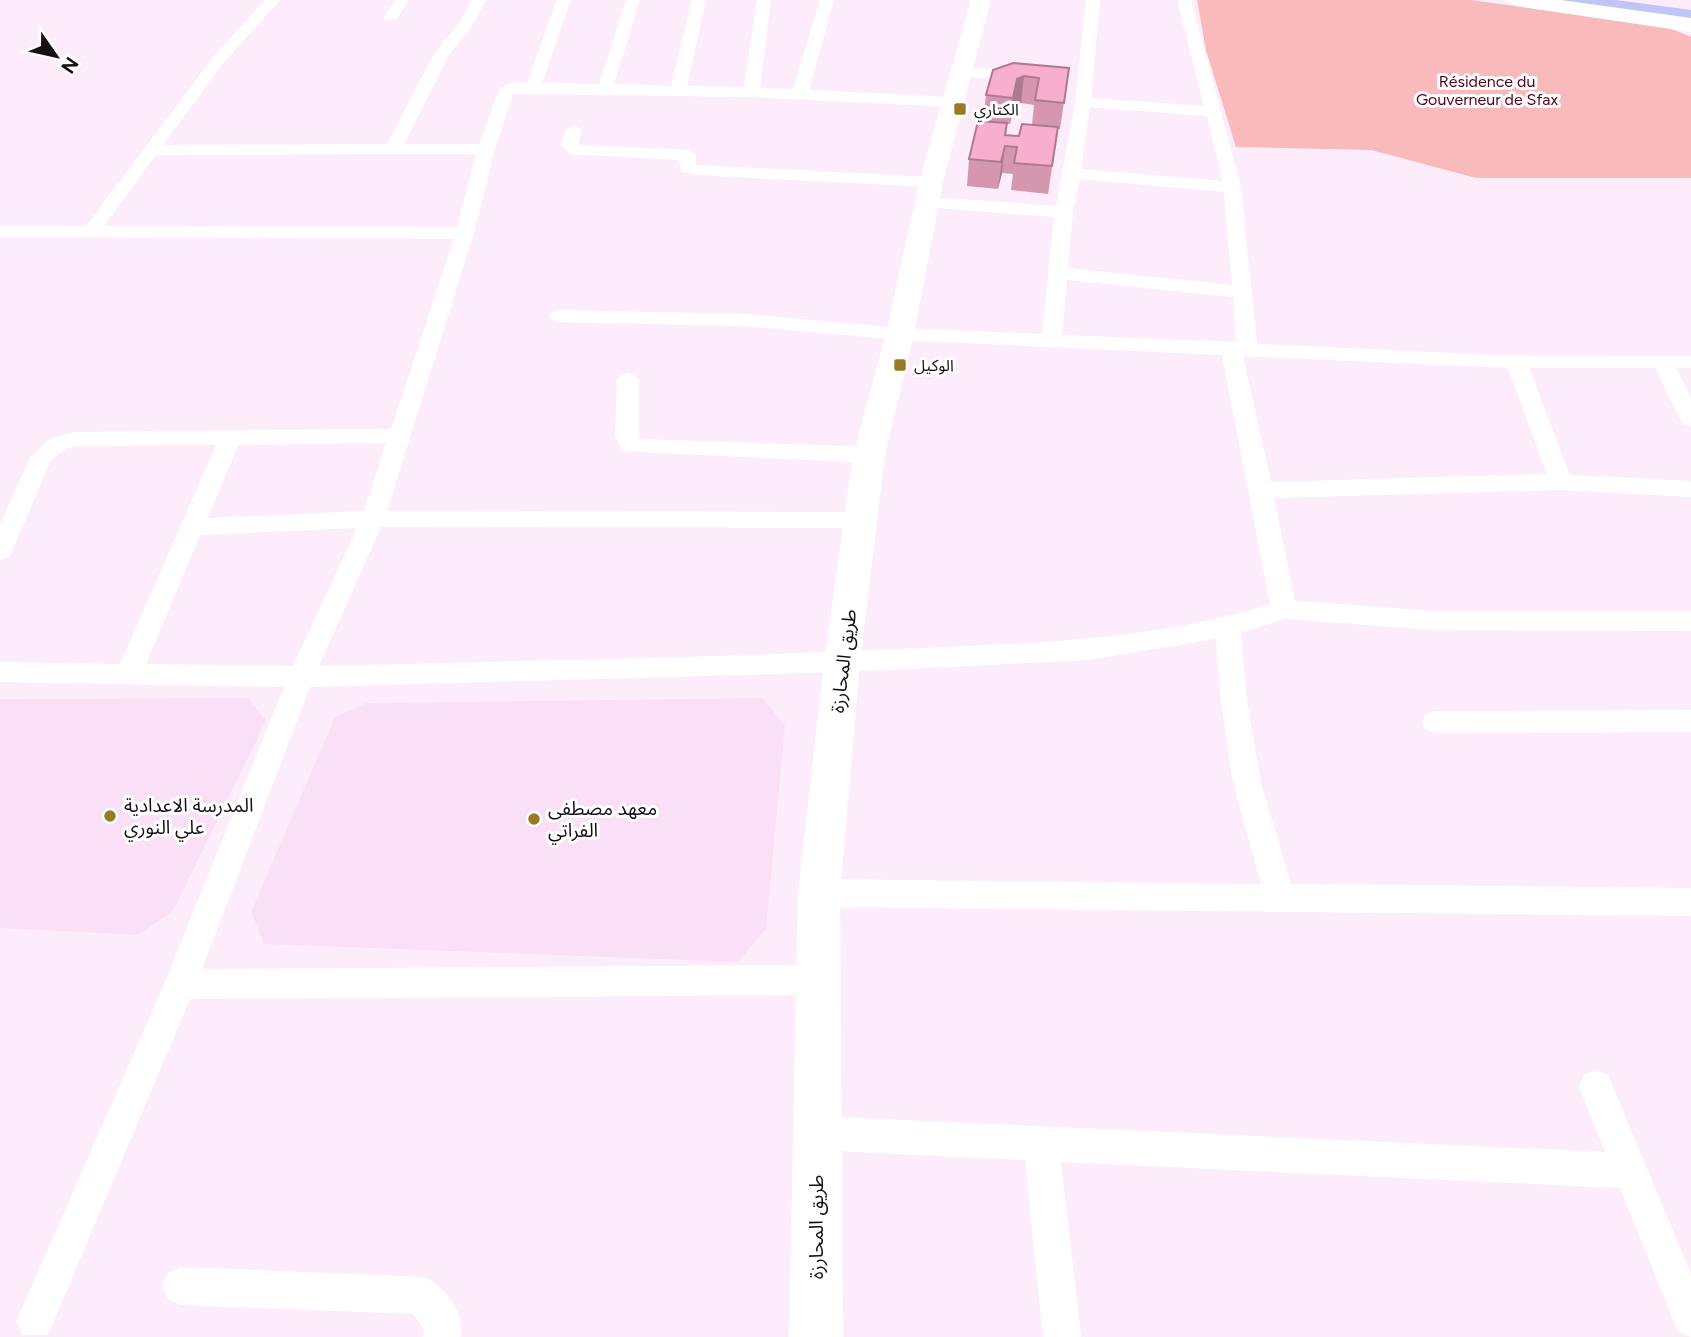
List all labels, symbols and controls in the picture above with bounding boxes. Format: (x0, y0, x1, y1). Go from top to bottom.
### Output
north arrow (21, 21, 91, 91)
text: N (56, 53, 83, 78)
park label: Résidence du Gouverneur de Sfax (1416, 72, 1558, 109)
place label: الكتاري (974, 100, 1019, 122)
marker: الكتاري (952, 101, 968, 117)
place label: الوكيل (914, 356, 954, 375)
marker: الوكيل (892, 357, 908, 373)
street label: طريق المحارزة (826, 608, 861, 714)
place label: المدرسة الاعدادية علي النوري (124, 794, 254, 842)
place label: معهد مصطفى الفراتي (548, 797, 657, 845)
marker: المدرسة الاعدادية علي النوري (102, 808, 118, 824)
marker: معهد مصطفى الفراتي (526, 811, 542, 827)
street label: طريق المحارزة (805, 1175, 828, 1279)

